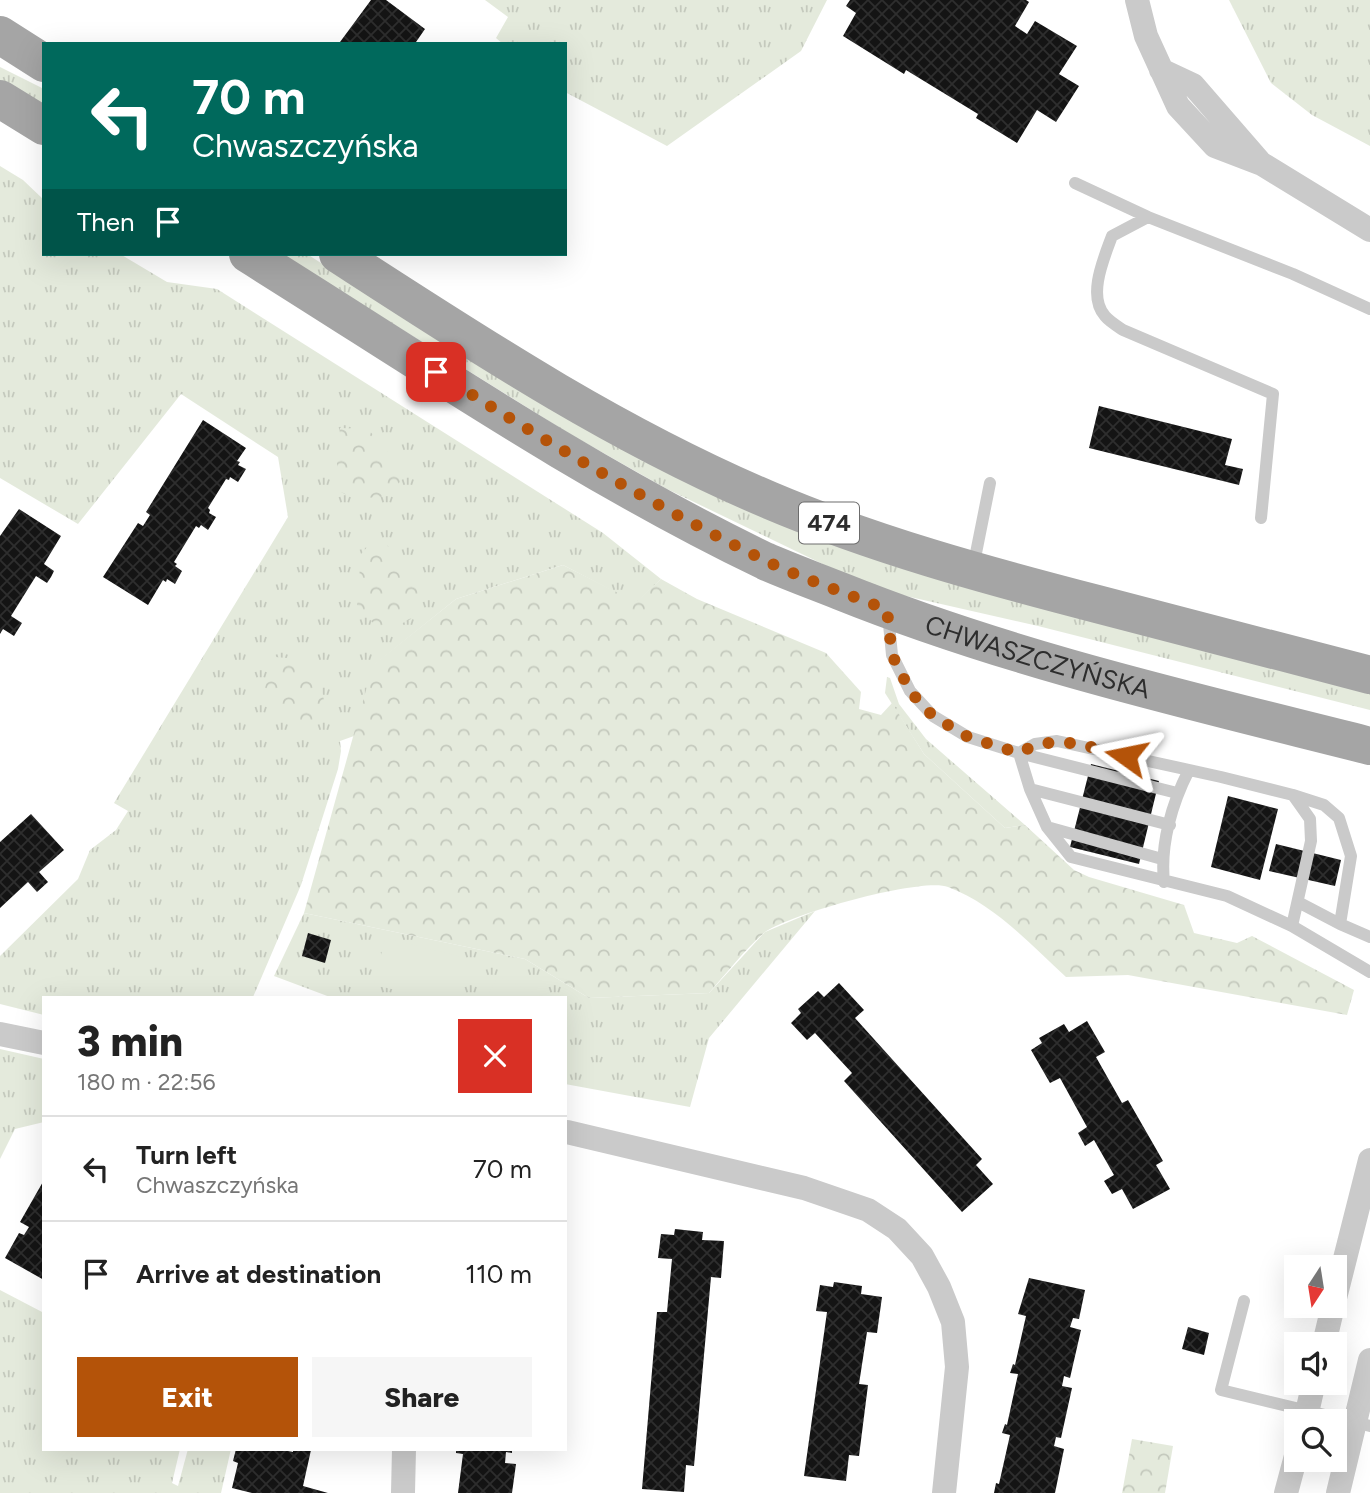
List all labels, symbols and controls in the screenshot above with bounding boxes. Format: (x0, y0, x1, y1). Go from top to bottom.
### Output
text: 70 m (192, 67, 305, 126)
icon: left (77, 70, 168, 161)
text: Chwaszczyńska (192, 127, 418, 165)
icon: arrive (149, 203, 187, 241)
text: Then (77, 206, 135, 238)
pin (406, 342, 466, 402)
icon: arrive (417, 353, 455, 391)
road number: 474 (799, 502, 859, 544)
street label: CHWASZCZYŃSKA (921, 608, 1154, 706)
position arrow (1089, 719, 1163, 793)
text: 3 min (77, 1016, 183, 1067)
button: close (458, 1019, 532, 1093)
text: 180 m · 22:56 (77, 1068, 216, 1096)
text: Turn left (136, 1139, 237, 1171)
icon: left (77, 1150, 115, 1188)
text: 70 m (473, 1153, 532, 1185)
text: Chwaszczyńska (136, 1171, 299, 1199)
icon: arrive (77, 1255, 115, 1293)
north arrow (1284, 1255, 1348, 1318)
map controls (1284, 1255, 1347, 1472)
text: Arrive at destination (136, 1258, 381, 1290)
text: 110 m (465, 1258, 532, 1290)
button: sound (1284, 1332, 1347, 1395)
button: Exit (77, 1357, 298, 1437)
button: Share (312, 1357, 532, 1437)
button: search (1284, 1409, 1347, 1472)

